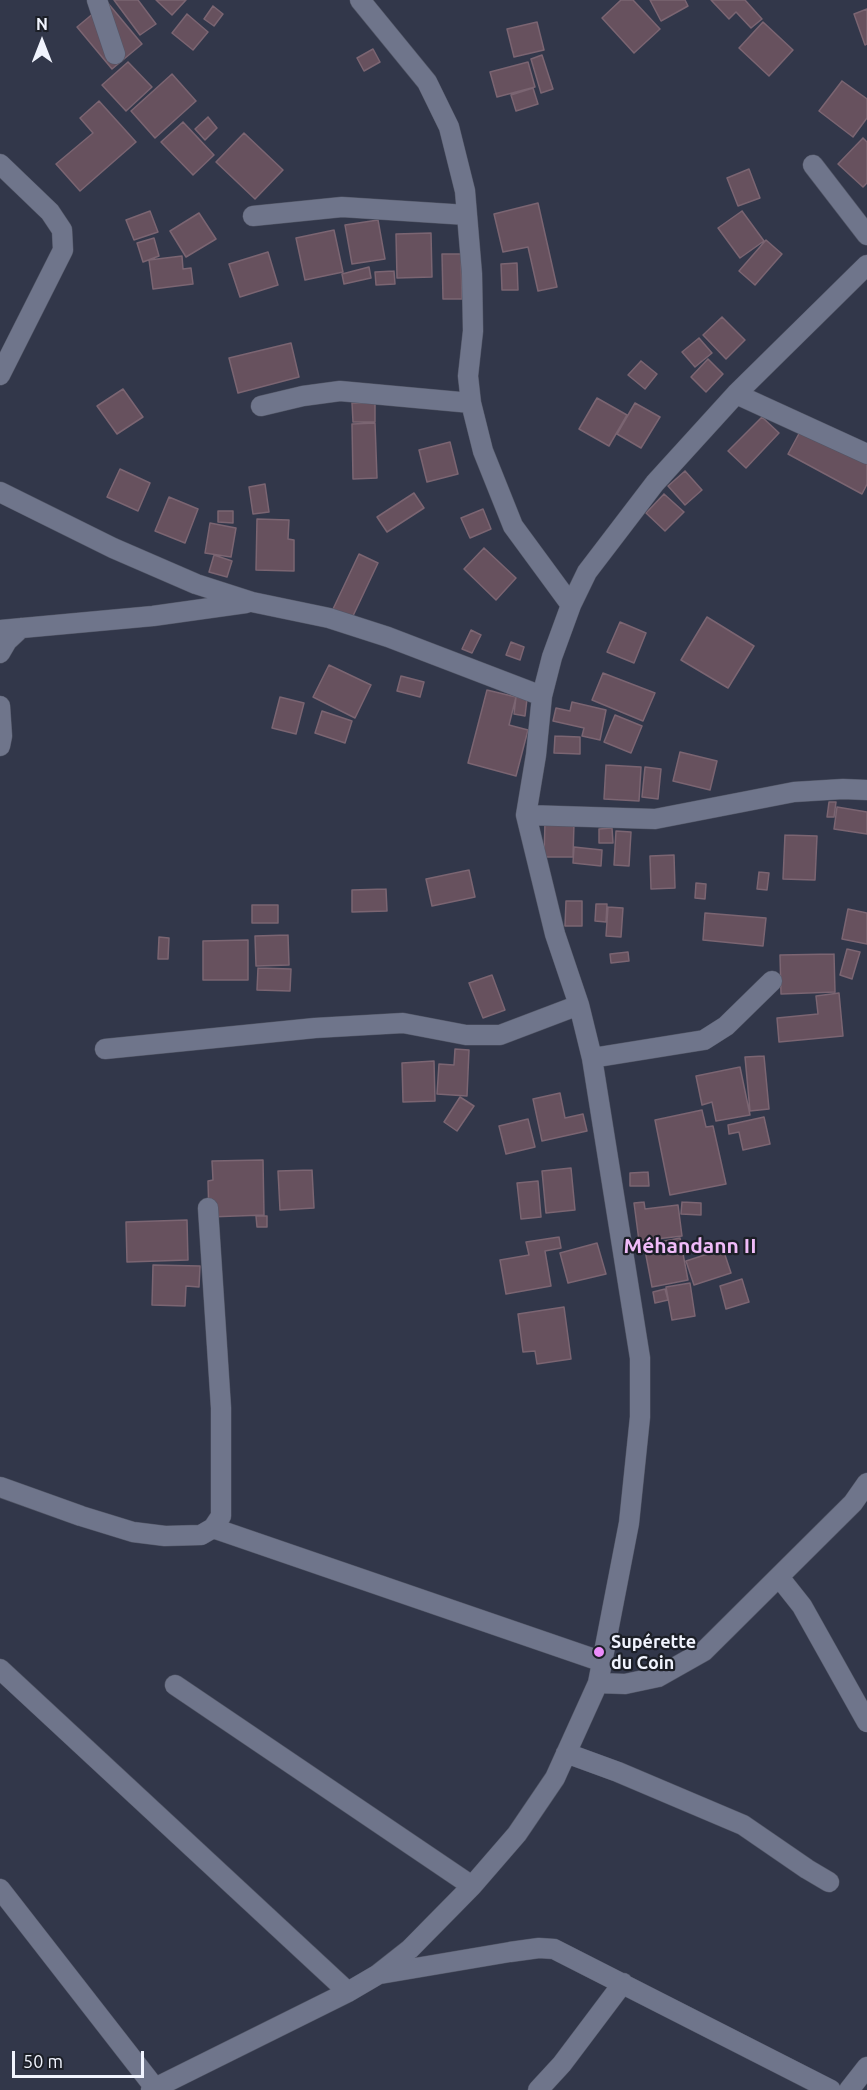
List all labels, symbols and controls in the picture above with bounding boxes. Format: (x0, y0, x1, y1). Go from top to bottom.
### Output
north arrow (12, 12, 72, 72)
text: N (36, 15, 48, 33)
district label: Méhandann II (624, 1233, 756, 1259)
place label: Supérette du Coin (611, 1631, 696, 1674)
marker: Supérette du Coin (592, 1645, 606, 1659)
scale bar (15, 2039, 147, 2077)
text: 50 m (23, 2051, 63, 2071)

